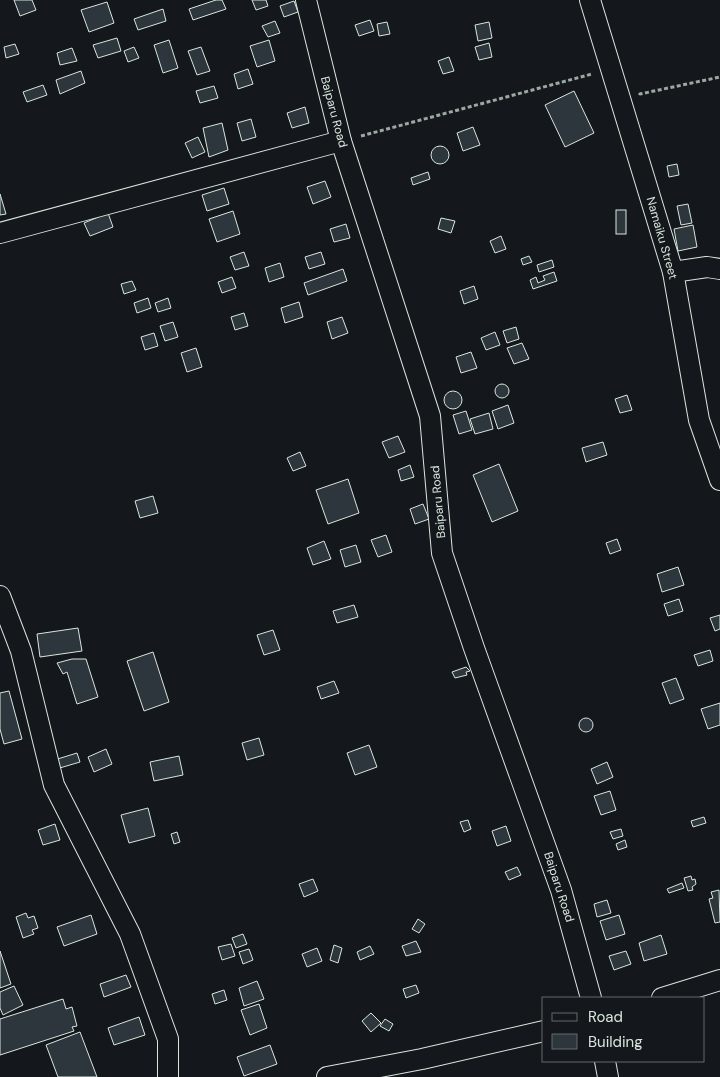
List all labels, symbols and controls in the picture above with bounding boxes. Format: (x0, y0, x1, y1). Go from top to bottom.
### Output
street label: Baiparu Road (317, 75, 351, 149)
street label: Namaiku Street (643, 195, 681, 281)
street label: Baiparu Road (427, 465, 449, 539)
street label: Baiparu Road (540, 850, 578, 924)
legend (542, 997, 705, 1062)
text: Road (588, 1007, 623, 1027)
text: Building (588, 1032, 643, 1052)

